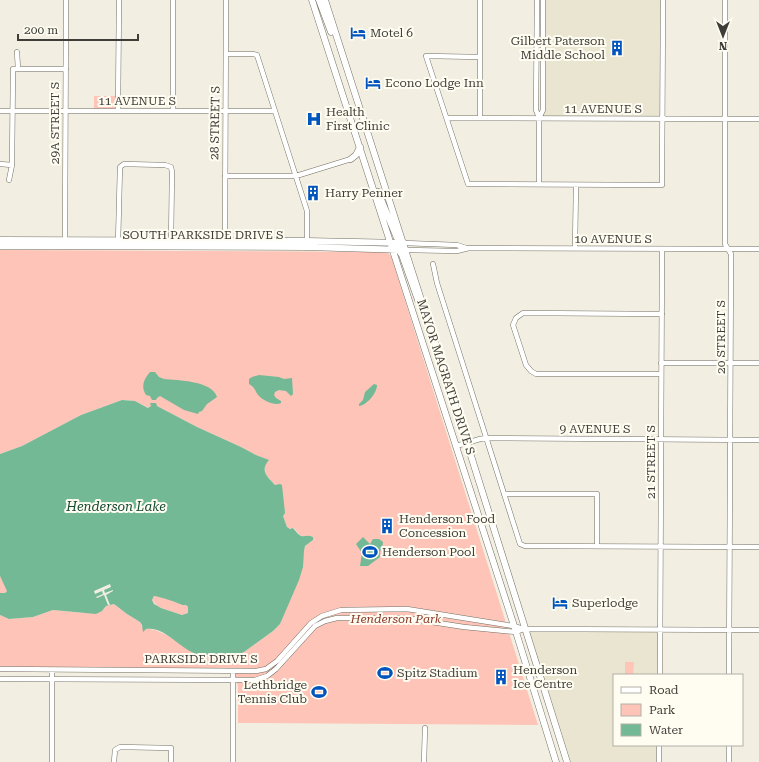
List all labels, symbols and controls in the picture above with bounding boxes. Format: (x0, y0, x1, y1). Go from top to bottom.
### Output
scale bar (18, 16, 138, 42)
north arrow (703, 16, 743, 56)
text: 200 m (24, 23, 58, 37)
hotel icon: Motel 6 (349, 24, 367, 42)
place label: Motel 6 (370, 26, 413, 40)
place label: Gilbert Paterson Middle School (511, 34, 605, 62)
building icon: Gilbert Paterson Middle School (608, 39, 626, 57)
text: N (718, 39, 727, 52)
hotel icon: Econo Lodge Inn (364, 74, 382, 92)
place label: Econo Lodge Inn (385, 76, 484, 90)
street label: 29A STREET S (48, 82, 62, 164)
street label: 28 STREET S (207, 86, 223, 160)
street label: 11 AVENUE S (98, 94, 176, 108)
street label: 11 AVENUE S (564, 102, 642, 116)
place label: Health First Clinic (326, 105, 390, 133)
hospital icon: Health First Clinic (305, 110, 323, 128)
building icon: Harry Penner (304, 184, 322, 202)
place label: Harry Penner (325, 186, 403, 200)
street label: SOUTH PARKSIDE DRIVE S (123, 228, 284, 242)
street label: 10 AVENUE S (574, 232, 652, 246)
street label: MAYOR MAGRATH DRIVE S (414, 297, 478, 457)
street label: 20 STREET S (714, 300, 728, 374)
street label: 9 AVENUE S (560, 422, 631, 436)
street label: 21 STREET S (644, 425, 658, 499)
water label: Henderson Lake (65, 499, 166, 514)
place label: Henderson Food Concession (399, 512, 496, 540)
building icon: Henderson Food Concession (378, 517, 396, 535)
sports icon: Henderson Pool (361, 543, 379, 561)
place label: Henderson Pool (382, 545, 475, 559)
hotel icon: Superlodge (551, 594, 569, 612)
place label: Superlodge (572, 596, 639, 610)
park label: Henderson Park (350, 612, 442, 626)
street label: PARKSIDE DRIVE S (144, 652, 258, 666)
place label: Henderson Ice Centre (513, 663, 577, 691)
sports icon: Spitz Stadium (376, 664, 394, 682)
place label: Spitz Stadium (397, 666, 478, 680)
building icon: Henderson Ice Centre (492, 668, 510, 686)
legend (613, 674, 743, 746)
place label: Lethbridge Tennis Club (238, 678, 307, 706)
sports icon: Lethbridge Tennis Club (310, 683, 328, 701)
text: Road (649, 683, 679, 697)
text: Park (649, 703, 676, 717)
text: Water (649, 723, 683, 737)

